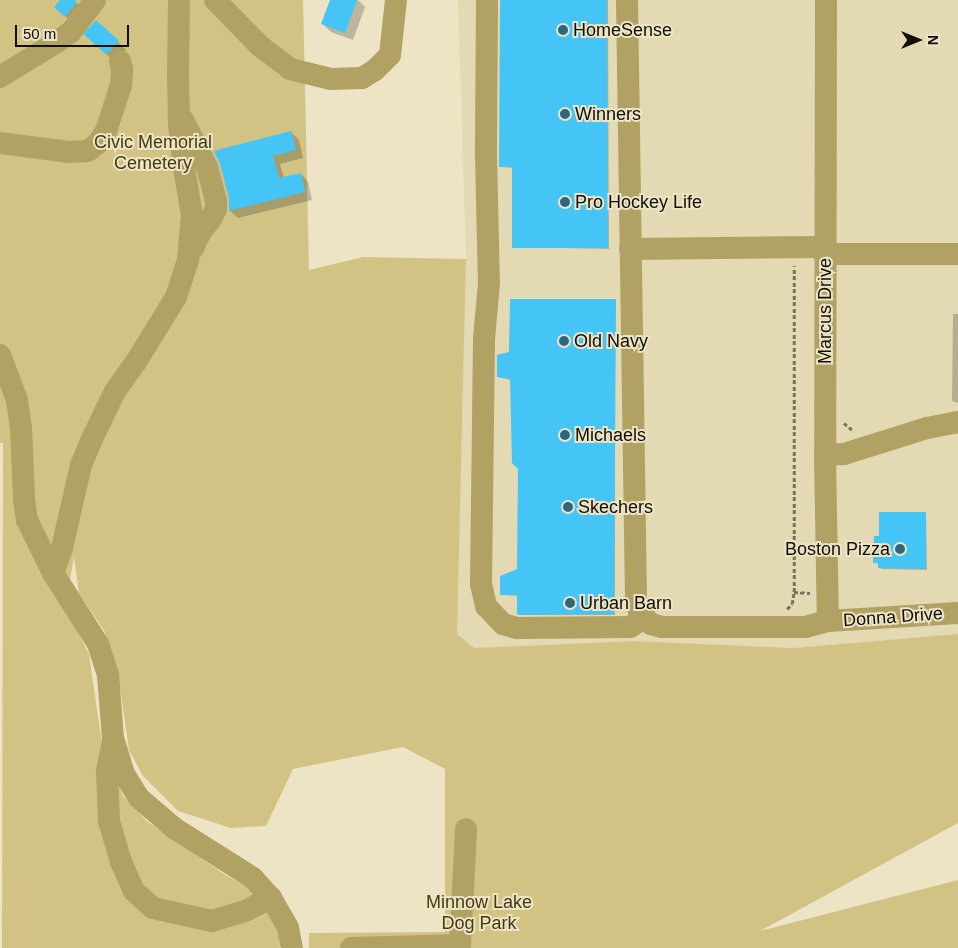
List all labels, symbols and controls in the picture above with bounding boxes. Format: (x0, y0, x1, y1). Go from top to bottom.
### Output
scale bar (18, 15, 131, 47)
north arrow (893, 15, 943, 65)
place label: HomeSense (573, 19, 672, 41)
marker: HomeSense (557, 24, 569, 36)
text: 50 m (23, 25, 56, 42)
text: N (925, 35, 941, 45)
place label: Winners (575, 103, 641, 125)
marker: Winners (559, 108, 571, 120)
park label: Civic Memorial Cemetery (94, 132, 212, 174)
place label: Pro Hockey Life (575, 191, 702, 213)
marker: Pro Hockey Life (559, 196, 571, 208)
street label: Marcus Drive (814, 258, 836, 364)
place label: Old Navy (574, 330, 648, 352)
marker: Old Navy (558, 335, 570, 347)
place label: Michaels (575, 424, 646, 446)
marker: Michaels (559, 429, 571, 441)
place label: Skechers (578, 496, 653, 518)
marker: Skechers (562, 501, 574, 513)
place label: Boston Pizza (785, 538, 890, 560)
marker: Boston Pizza (894, 543, 906, 555)
place label: Urban Barn (580, 592, 672, 614)
marker: Urban Barn (564, 597, 576, 609)
street label: Donna Drive (842, 603, 944, 631)
park label: Minnow Lake Dog Park (426, 892, 532, 934)

